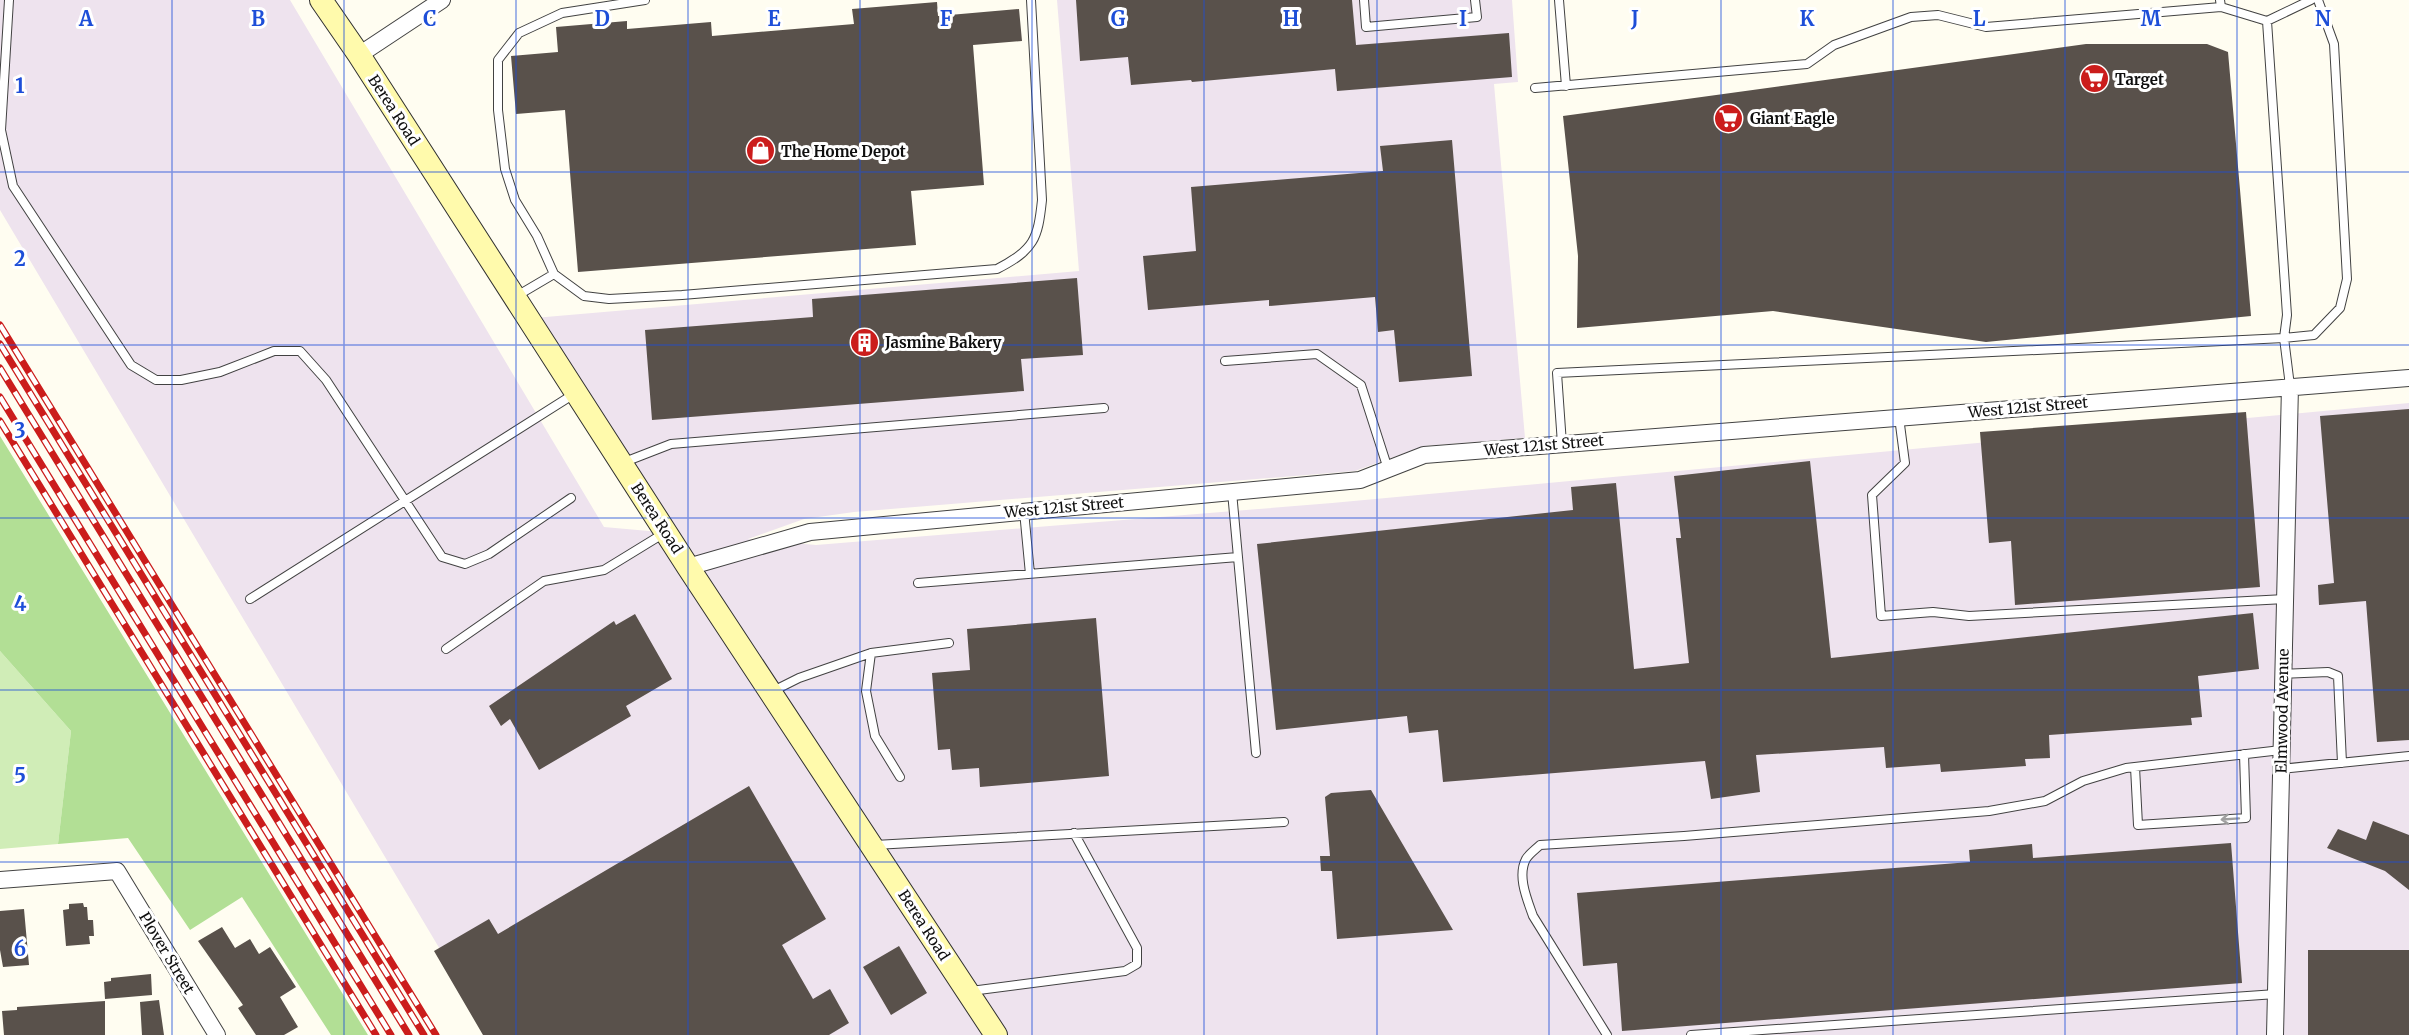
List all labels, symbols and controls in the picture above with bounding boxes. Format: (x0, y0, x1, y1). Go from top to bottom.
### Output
text: A (78, 6, 94, 31)
text: B (251, 6, 265, 31)
text: C (423, 6, 437, 31)
text: D (594, 6, 610, 31)
text: E (767, 6, 781, 31)
text: F (940, 6, 953, 31)
text: G (1111, 6, 1126, 31)
text: H (1283, 6, 1299, 31)
text: I (1459, 6, 1467, 31)
text: J (1630, 6, 1639, 31)
text: K (1800, 6, 1815, 31)
text: L (1973, 6, 1986, 31)
text: M (2141, 6, 2162, 31)
text: N (2315, 6, 2331, 31)
supermarket icon: Target (2078, 63, 2110, 95)
place label: Target (2115, 70, 2164, 89)
street label: Berea Road (364, 71, 424, 149)
text: 1 (15, 73, 25, 98)
supermarket icon: Giant Eagle (1713, 102, 1745, 134)
place label: Giant Eagle (1750, 109, 1835, 128)
shop icon: The Home Depot (744, 135, 776, 167)
place label: The Home Depot (781, 142, 906, 161)
text: 2 (14, 246, 26, 271)
building icon: Jasmine Bakery (848, 326, 880, 358)
place label: Jasmine Bakery (884, 333, 1002, 352)
street label: West 121st Street (1966, 392, 2089, 422)
text: 3 (14, 418, 26, 443)
street label: West 121st Street (1482, 430, 1605, 460)
street label: Berea Road (627, 479, 687, 557)
street label: West 121st Street (1002, 492, 1125, 522)
text: 4 (14, 591, 27, 616)
street label: Elmwood Avenue (2271, 648, 2293, 774)
text: 5 (14, 763, 26, 788)
one-way arrow (2221, 814, 2241, 825)
street label: Berea Road (894, 886, 954, 964)
street label: Plover Street (135, 909, 199, 998)
text: 6 (14, 936, 26, 961)

